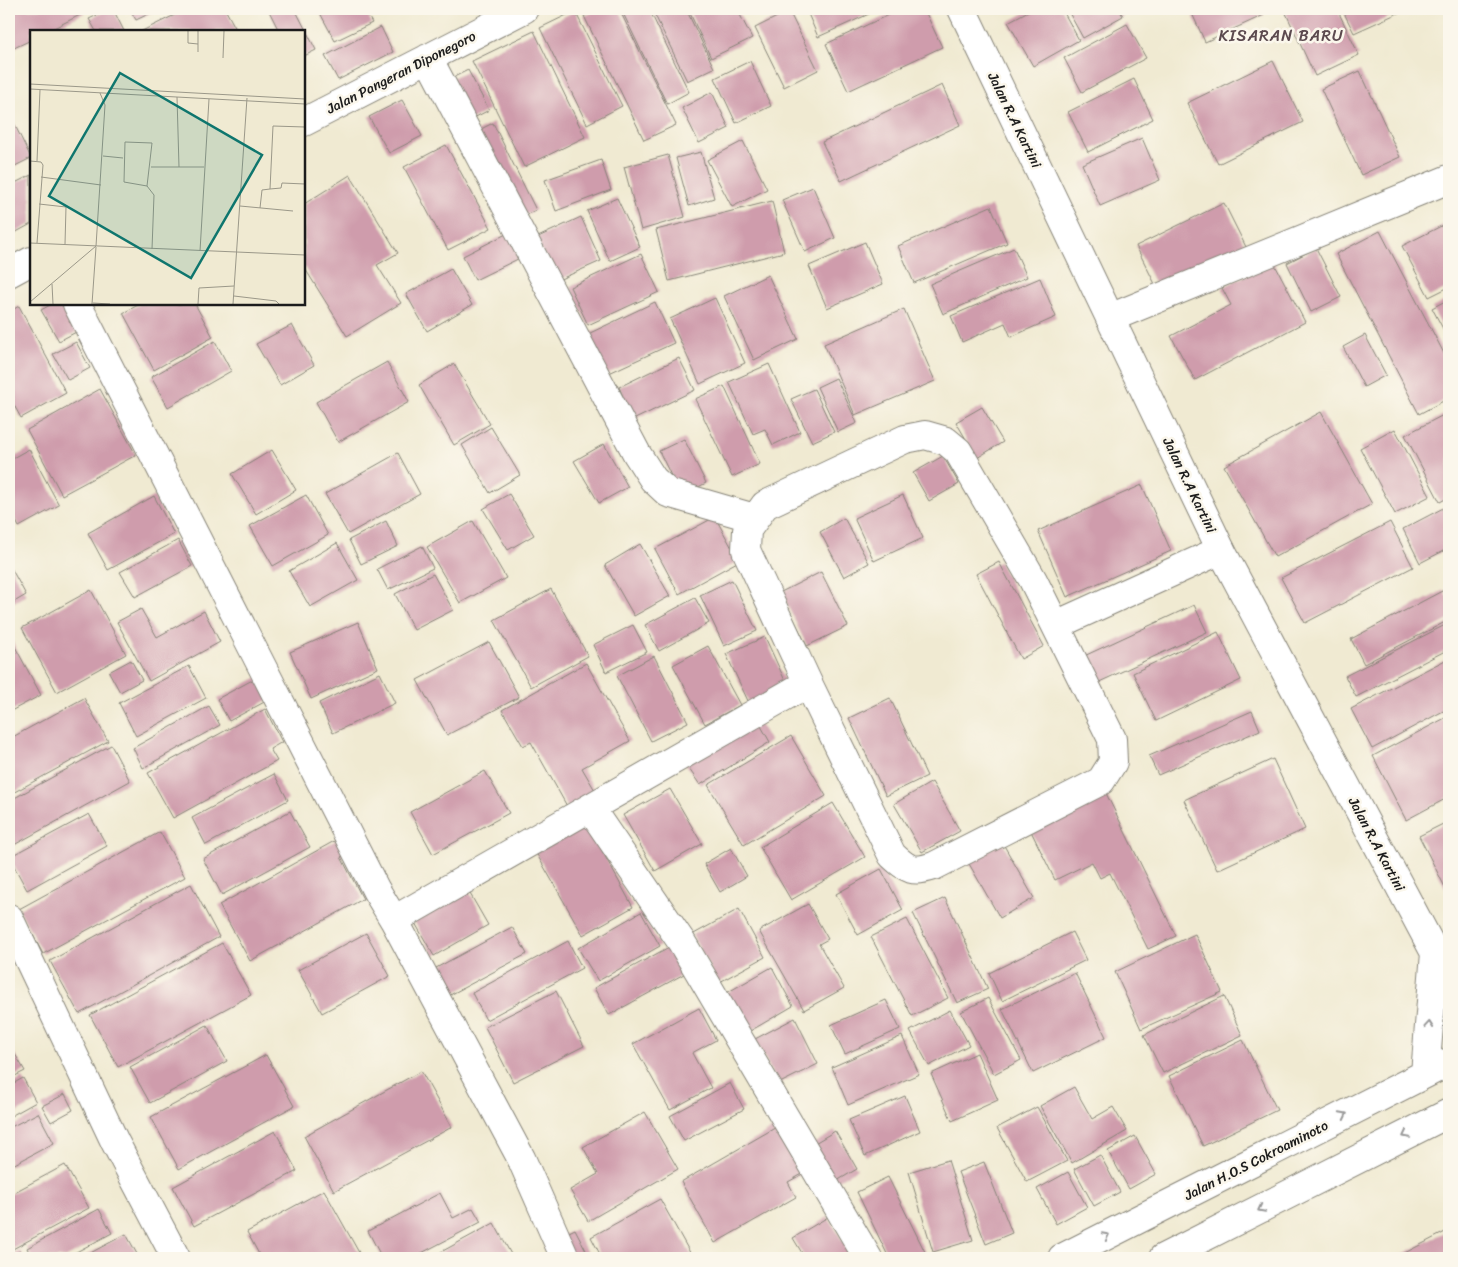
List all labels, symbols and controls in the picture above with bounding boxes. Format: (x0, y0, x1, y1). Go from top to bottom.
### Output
district label: KISARAN BARU (1219, 21, 1343, 50)
street label: Jalan Pangeran Diponegoro (321, 24, 481, 122)
inset map (30, 30, 305, 305)
street label: Jalan R.A Kartini (980, 67, 1049, 173)
street label: Jalan R.A Kartini (1155, 432, 1224, 538)
street label: Jalan R.A Kartini (1341, 792, 1413, 897)
one-way arrow (1423, 1021, 1434, 1029)
one-way arrow (1339, 1111, 1348, 1121)
street label: Jalan H.O.S Cokroaminoto (1179, 1113, 1333, 1208)
one-way arrow (1402, 1129, 1411, 1139)
one-way arrow (1257, 1203, 1266, 1213)
one-way arrow (1101, 1232, 1110, 1242)

